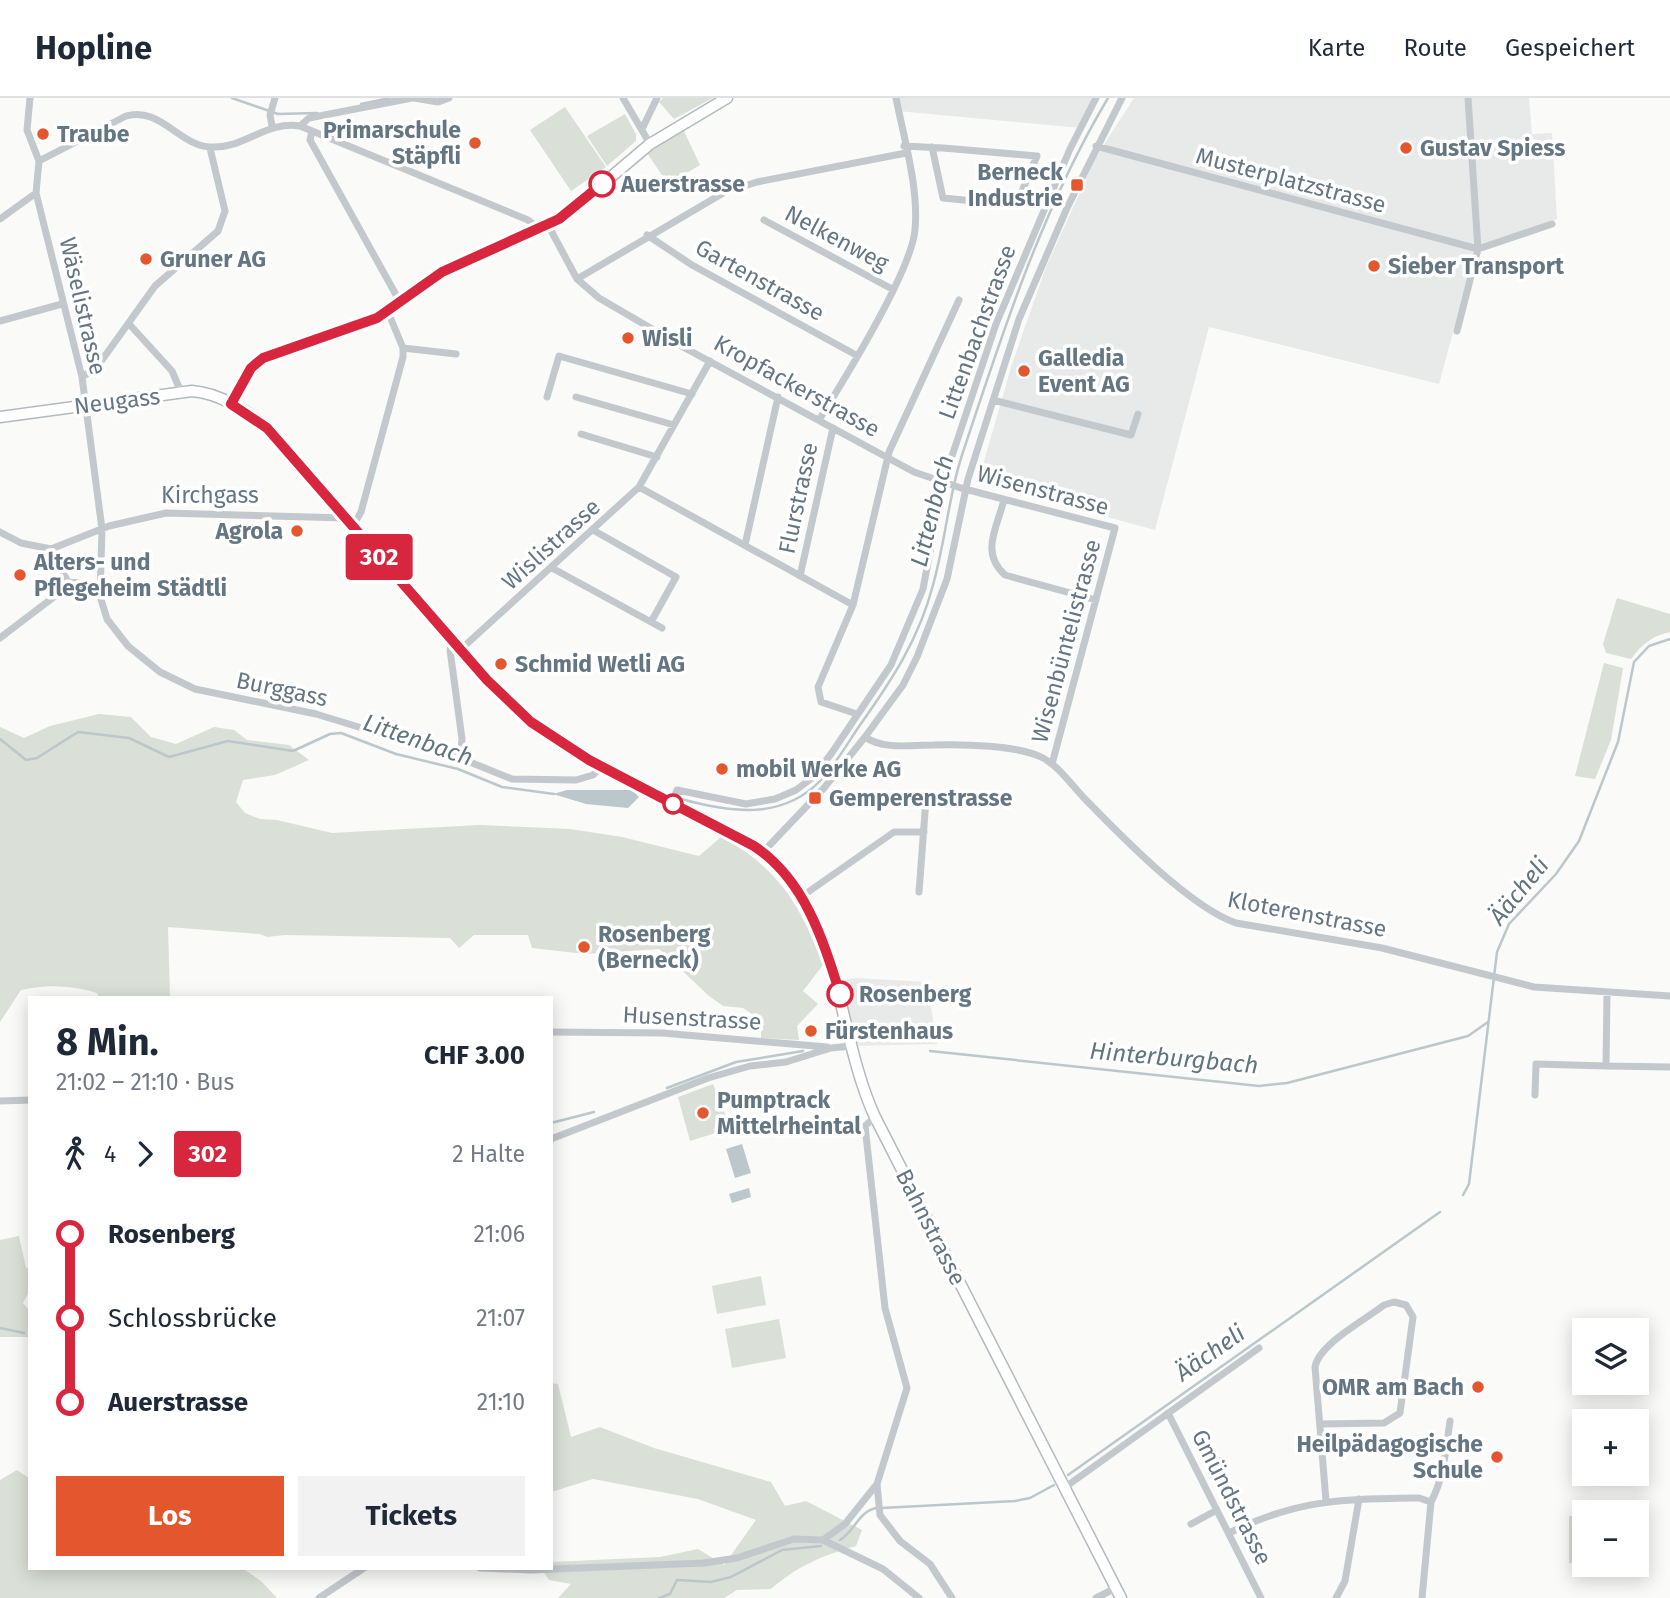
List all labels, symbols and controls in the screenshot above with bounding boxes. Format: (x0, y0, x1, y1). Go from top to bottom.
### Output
text: Hopline (35, 28, 152, 68)
text: Karte (1308, 34, 1365, 62)
text: Route (1403, 34, 1467, 62)
text: Gespeichert (1505, 34, 1635, 62)
place label: Primarschule Stäpfli (323, 116, 461, 170)
place label: Traube (57, 120, 130, 148)
marker: Traube (35, 126, 51, 142)
place label: Gustav Spiess (1420, 134, 1565, 162)
marker: Primarschule Stäpfli (467, 135, 483, 151)
marker: Gustav Spiess (1398, 140, 1414, 156)
street label: Musterplatzstrasse (1193, 141, 1389, 219)
place label: Berneck Industrie (968, 158, 1063, 212)
place label: Auerstrasse (620, 170, 745, 198)
marker: Auerstrasse (589, 171, 615, 197)
marker: Berneck Industrie (1069, 177, 1085, 193)
street label: Nelkenweg (780, 199, 894, 277)
street label: Gartenstrasse (691, 233, 829, 327)
street label: Wäselistrasse (54, 235, 112, 377)
street label: Littenbachstrasse (932, 241, 1022, 423)
place label: Gruner AG (160, 245, 266, 273)
marker: Gruner AG (138, 251, 154, 267)
place label: Sieber Transport (1388, 252, 1565, 280)
marker: Sieber Transport (1366, 258, 1382, 274)
place label: Wisli (642, 324, 692, 352)
street label: Kropfackerstrasse (709, 329, 885, 443)
marker: Wisli (620, 330, 636, 346)
place label: Galledia Event AG (1038, 344, 1130, 398)
marker: Galledia Event AG (1016, 363, 1032, 379)
street label: Neugass (72, 382, 162, 420)
street label: Flurstrasse (773, 440, 823, 556)
water label: Littenbach (905, 452, 959, 570)
street label: Wisenstrasse (974, 459, 1112, 521)
street label: Kirchgass (161, 481, 259, 509)
street label: Wislistrasse (496, 493, 606, 595)
place label: Agrola (214, 517, 283, 545)
marker: Agrola (289, 523, 305, 539)
line badge: 302 (339, 534, 419, 580)
street label: Wisenbüntelistrasse (1025, 536, 1107, 746)
text: 302 (360, 543, 398, 571)
place label: Alters- und Pflegeheim Städtli (33, 548, 227, 602)
marker: Alters- und Pflegeheim Städtli (12, 567, 28, 583)
place label: Schmid Wetli AG (515, 650, 685, 678)
marker: Schmid Wetli AG (493, 656, 509, 672)
street label: Burggass (234, 666, 330, 712)
water label: Littenbach (359, 708, 477, 772)
place label: mobil Werke AG (736, 755, 901, 783)
marker: mobil Werke AG (714, 761, 730, 777)
place label: Gemperenstrasse (829, 784, 1013, 812)
marker: Gemperenstrasse (807, 790, 823, 806)
unlabelled marker (663, 794, 683, 814)
water label: Äächeli (1483, 851, 1555, 931)
street label: Kloterenstrasse (1225, 885, 1389, 943)
place label: Rosenberg (Berneck) (598, 920, 711, 974)
marker: Rosenberg (Berneck) (576, 939, 592, 955)
place label: Rosenberg (859, 980, 972, 1008)
marker: Rosenberg (827, 981, 853, 1007)
street label: Husenstrasse (622, 1000, 762, 1036)
place label: Fürstenhaus (825, 1017, 953, 1045)
text: 8 Min. (56, 1019, 159, 1065)
marker: Fürstenhaus (803, 1023, 819, 1039)
water label: Hinterburgbach (1088, 1037, 1260, 1079)
text: CHF 3.00 (424, 1040, 525, 1071)
text: 21:02 – 21:10 · Bus (56, 1068, 234, 1096)
place label: Pumptrack Mittelrheintal (717, 1086, 861, 1140)
marker: Pumptrack Mittelrheintal (695, 1105, 711, 1121)
icon: walk (56, 1135, 94, 1173)
icon: forward (126, 1135, 164, 1173)
text: 4 (104, 1140, 116, 1168)
text: 302 (188, 1140, 227, 1168)
text: 2 Halte (452, 1140, 525, 1168)
street label: Bahnstrasse (890, 1164, 972, 1290)
text: Rosenberg (108, 1219, 235, 1250)
text: 21:06 (474, 1220, 525, 1248)
text: Schlossbrücke (108, 1303, 277, 1334)
text: 21:07 (476, 1304, 525, 1332)
map controls (1572, 1318, 1649, 1577)
button: layers (1572, 1318, 1649, 1395)
water label: Äächeli (1169, 1319, 1250, 1388)
place label: OMR am Bach (1322, 1373, 1464, 1401)
marker: OMR am Bach (1470, 1379, 1486, 1395)
text: Auerstrasse (108, 1387, 248, 1418)
text: 21:10 (477, 1388, 525, 1416)
button: + (1572, 1409, 1649, 1486)
street label: Gmündstrasse (1186, 1425, 1278, 1569)
place label: Heilpädagogische Schule (1297, 1430, 1483, 1484)
marker: Heilpädagogische Schule (1489, 1449, 1505, 1465)
button: Los (56, 1476, 284, 1556)
button: Tickets (298, 1476, 525, 1556)
button: − (1572, 1500, 1649, 1577)

